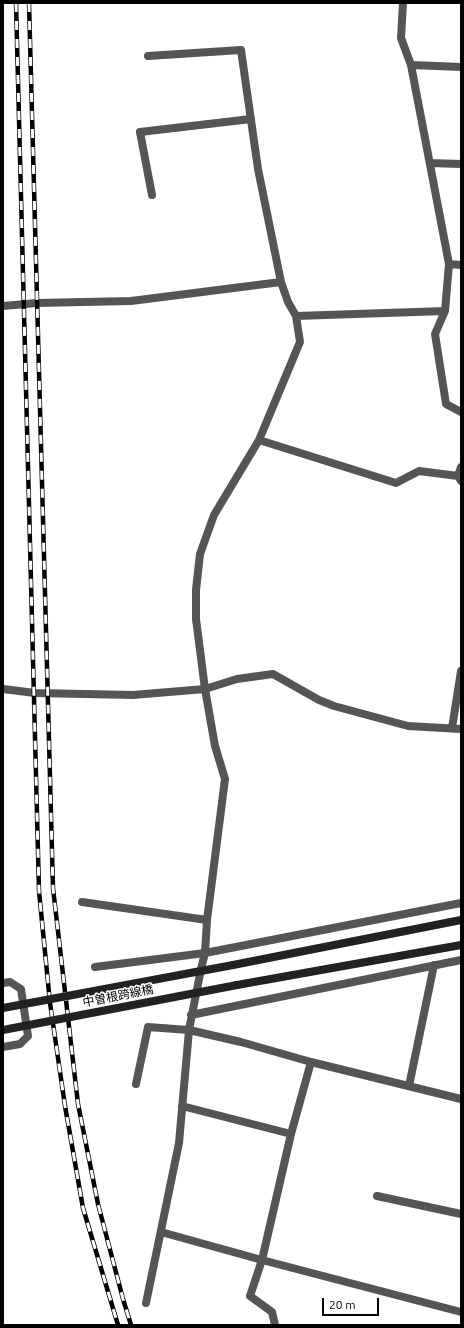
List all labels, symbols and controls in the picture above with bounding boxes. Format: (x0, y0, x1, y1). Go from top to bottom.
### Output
street label: 中曽根跨線橋 (81, 982, 155, 1010)
scale bar (324, 1290, 381, 1316)
text: 20 m (329, 1298, 356, 1311)

